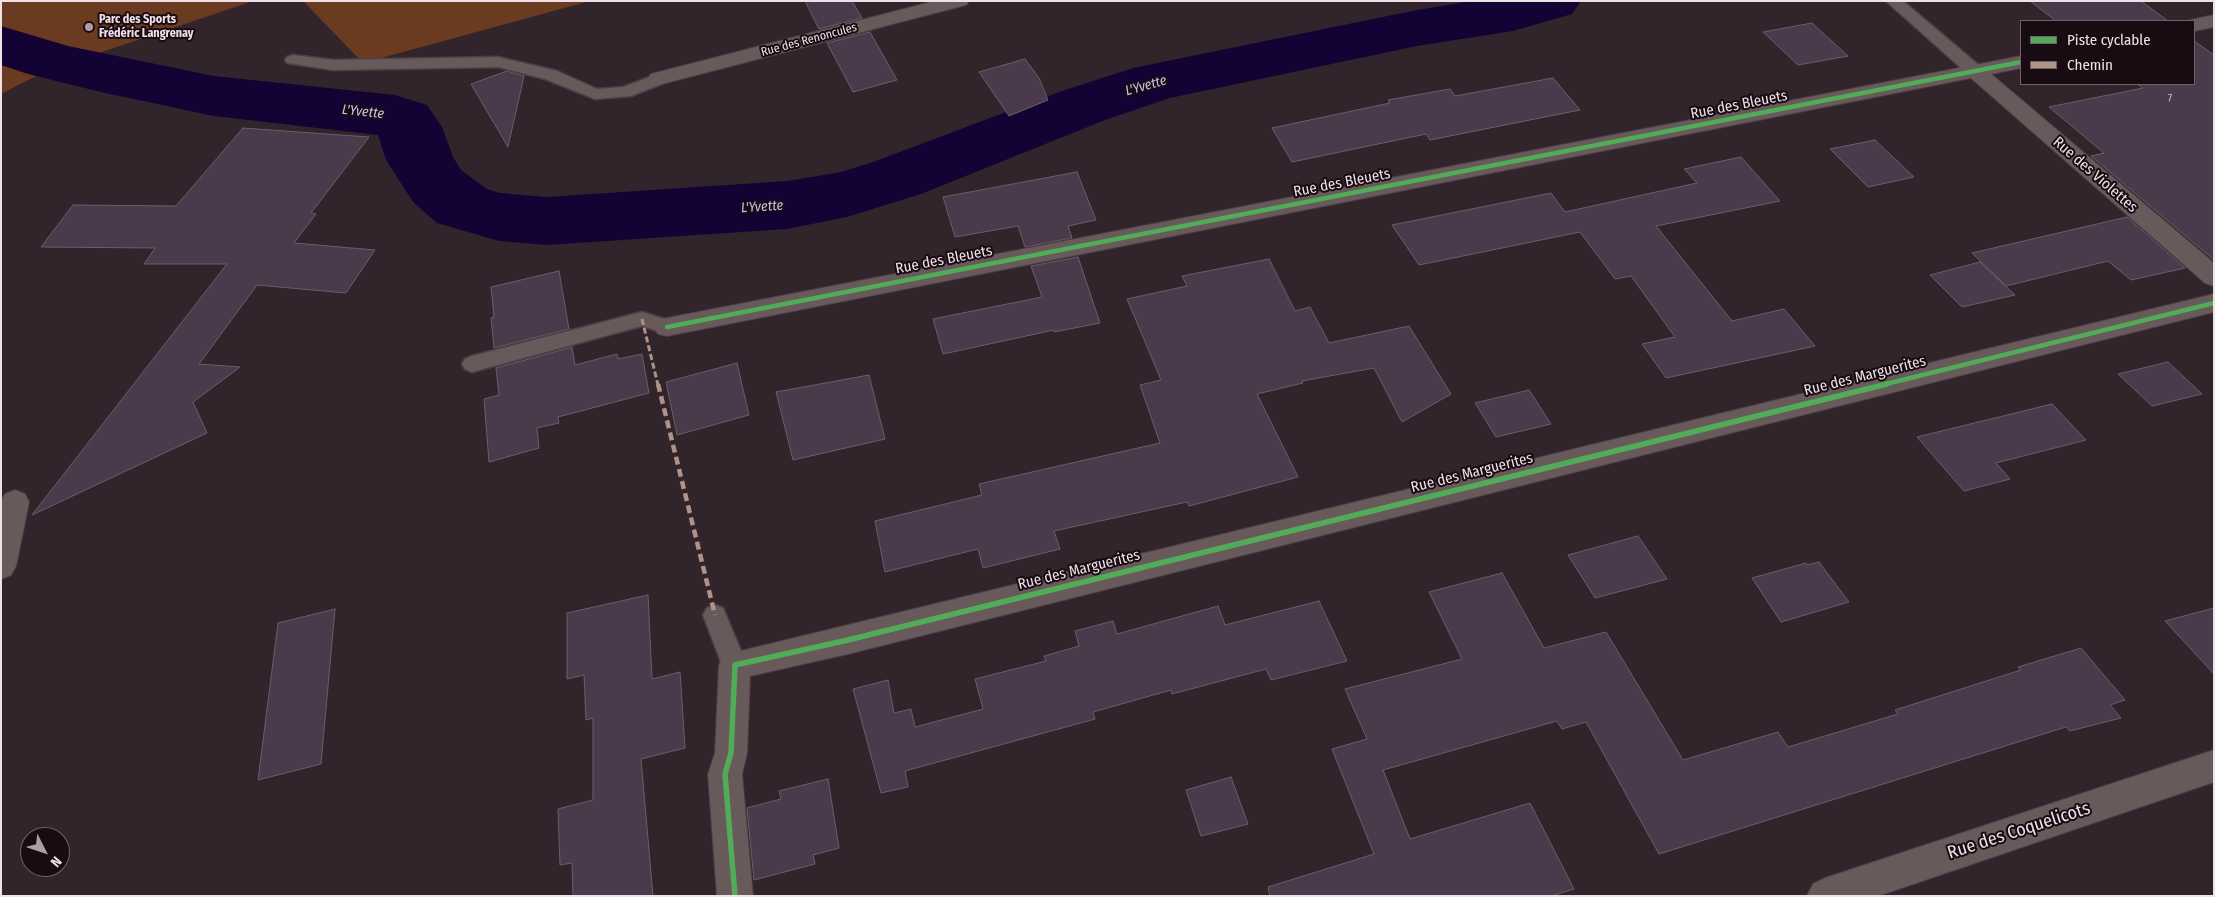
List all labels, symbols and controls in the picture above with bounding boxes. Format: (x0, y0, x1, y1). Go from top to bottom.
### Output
place label: Parc des Sports Frédéric Langrenay (99, 13, 194, 41)
street label: Rue des Renoncules (760, 20, 858, 60)
legend (2020, 20, 2195, 85)
marker: Parc des Sports Frédéric Langrenay (83, 21, 95, 33)
text: Piste cyclable (2067, 31, 2151, 49)
text: Chemin (2067, 56, 2113, 74)
water label: L'Yvette (1123, 72, 1169, 100)
street label: Rue des Bleuets (1689, 87, 1789, 123)
house number: 7 (2168, 92, 2172, 106)
water label: L'Yvette (341, 101, 385, 123)
street label: Rue des Violettes (2049, 133, 2141, 217)
street label: Rue des Bleuets (1292, 165, 1392, 201)
water label: L'Yvette (740, 197, 784, 217)
street label: Rue des Bleuets (894, 242, 994, 278)
street label: Rue des Marguerites (1802, 352, 1928, 400)
street label: Rue des Marguerites (1409, 449, 1535, 497)
street label: Rue des Marguerites (1016, 546, 1142, 594)
street label: Rue des Coquelicots (1945, 798, 2093, 864)
north arrow (20, 827, 70, 877)
text: N (47, 853, 65, 870)

